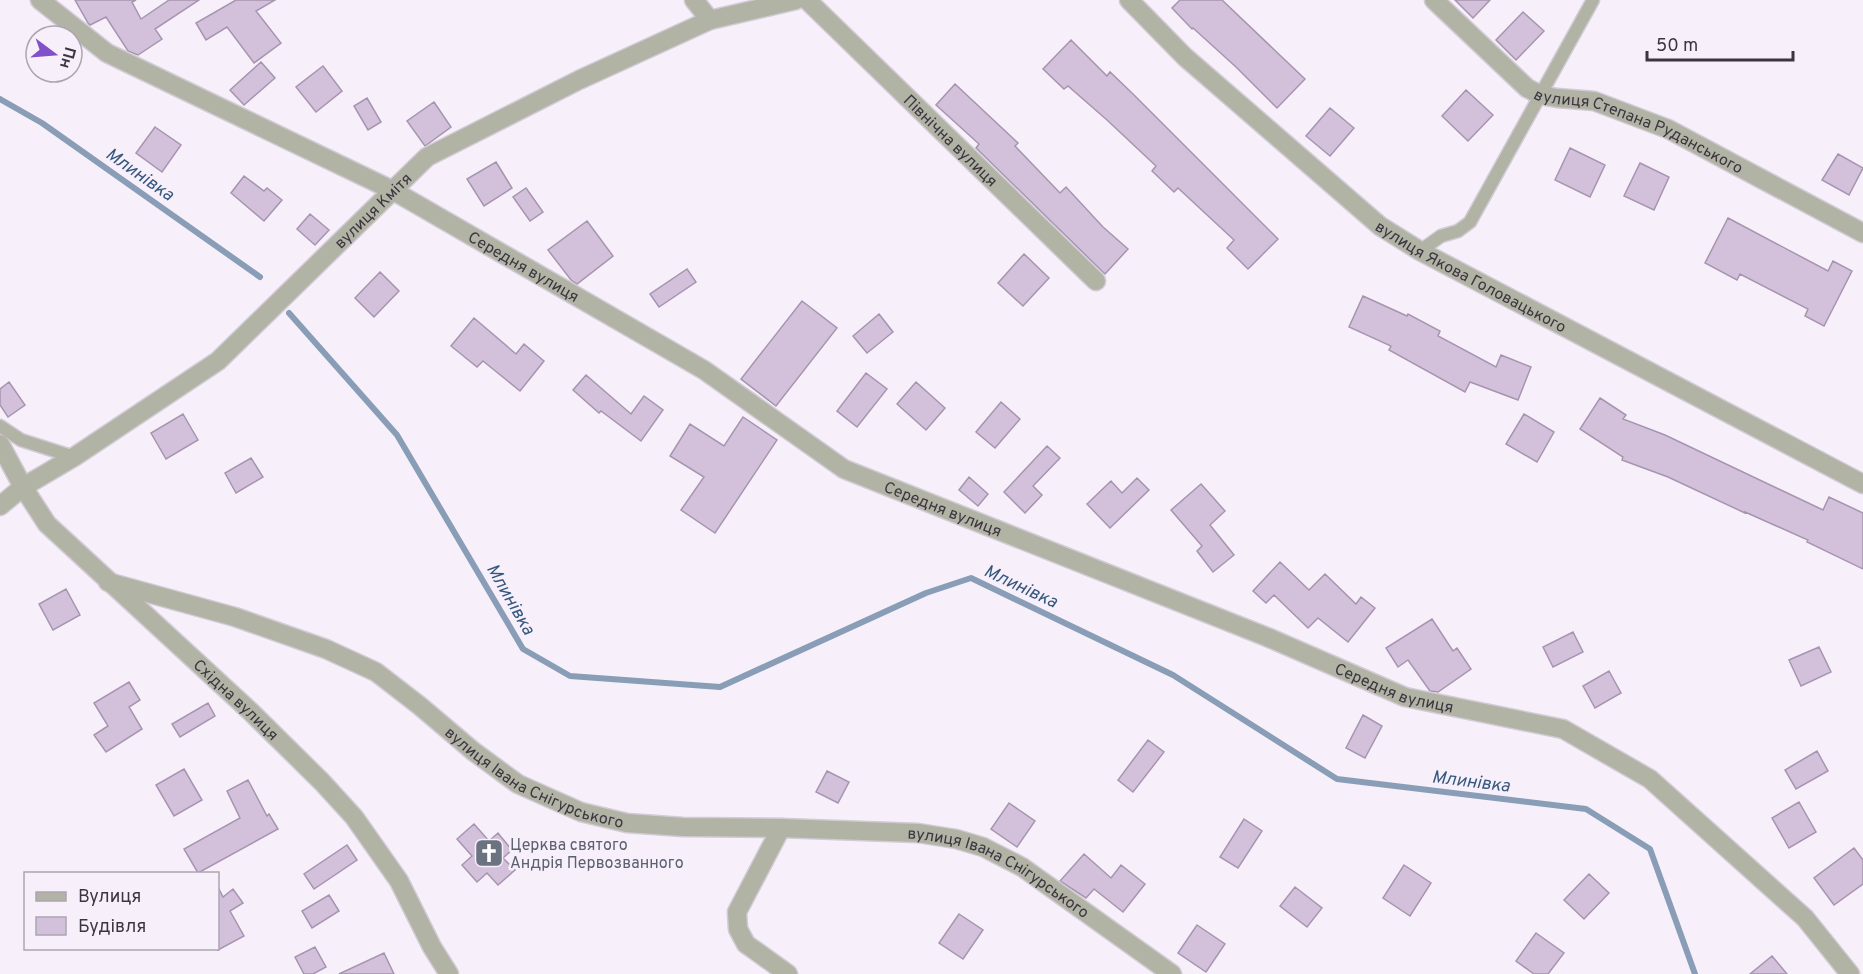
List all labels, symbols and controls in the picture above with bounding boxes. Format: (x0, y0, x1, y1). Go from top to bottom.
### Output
north arrow (24, 24, 84, 84)
scale bar (1647, 24, 1792, 62)
text: 50 m (1656, 35, 1698, 58)
text: Пн (54, 44, 79, 71)
street label: вулиця Степана Руданського (1530, 86, 1746, 179)
street label: Північна вулиця (898, 91, 1001, 192)
water label: Млинівка (100, 143, 178, 208)
street label: вулиця Кмітя (331, 169, 417, 254)
street label: вулиця Якова Головацького (1371, 217, 1569, 338)
street label: Середня вулиця (464, 228, 582, 308)
street label: Середня вулиця (881, 478, 1004, 543)
water label: Млинівка (480, 560, 540, 640)
water label: Млинівка (980, 560, 1061, 615)
street label: Східна вулиця (188, 656, 282, 746)
street label: Середня вулиця (1331, 660, 1455, 719)
street label: вулиця Івана Снігурського (440, 723, 625, 834)
water label: Млинівка (1430, 766, 1512, 799)
street label: вулиця Івана Снігурського (907, 825, 1092, 924)
place label: Церква святого Андрія Первозванного (510, 836, 684, 874)
church icon: Церква святого Андрія Первозванного (473, 837, 505, 869)
legend (24, 872, 219, 950)
text: Вулиця (78, 886, 141, 909)
text: Будівля (78, 916, 146, 939)

